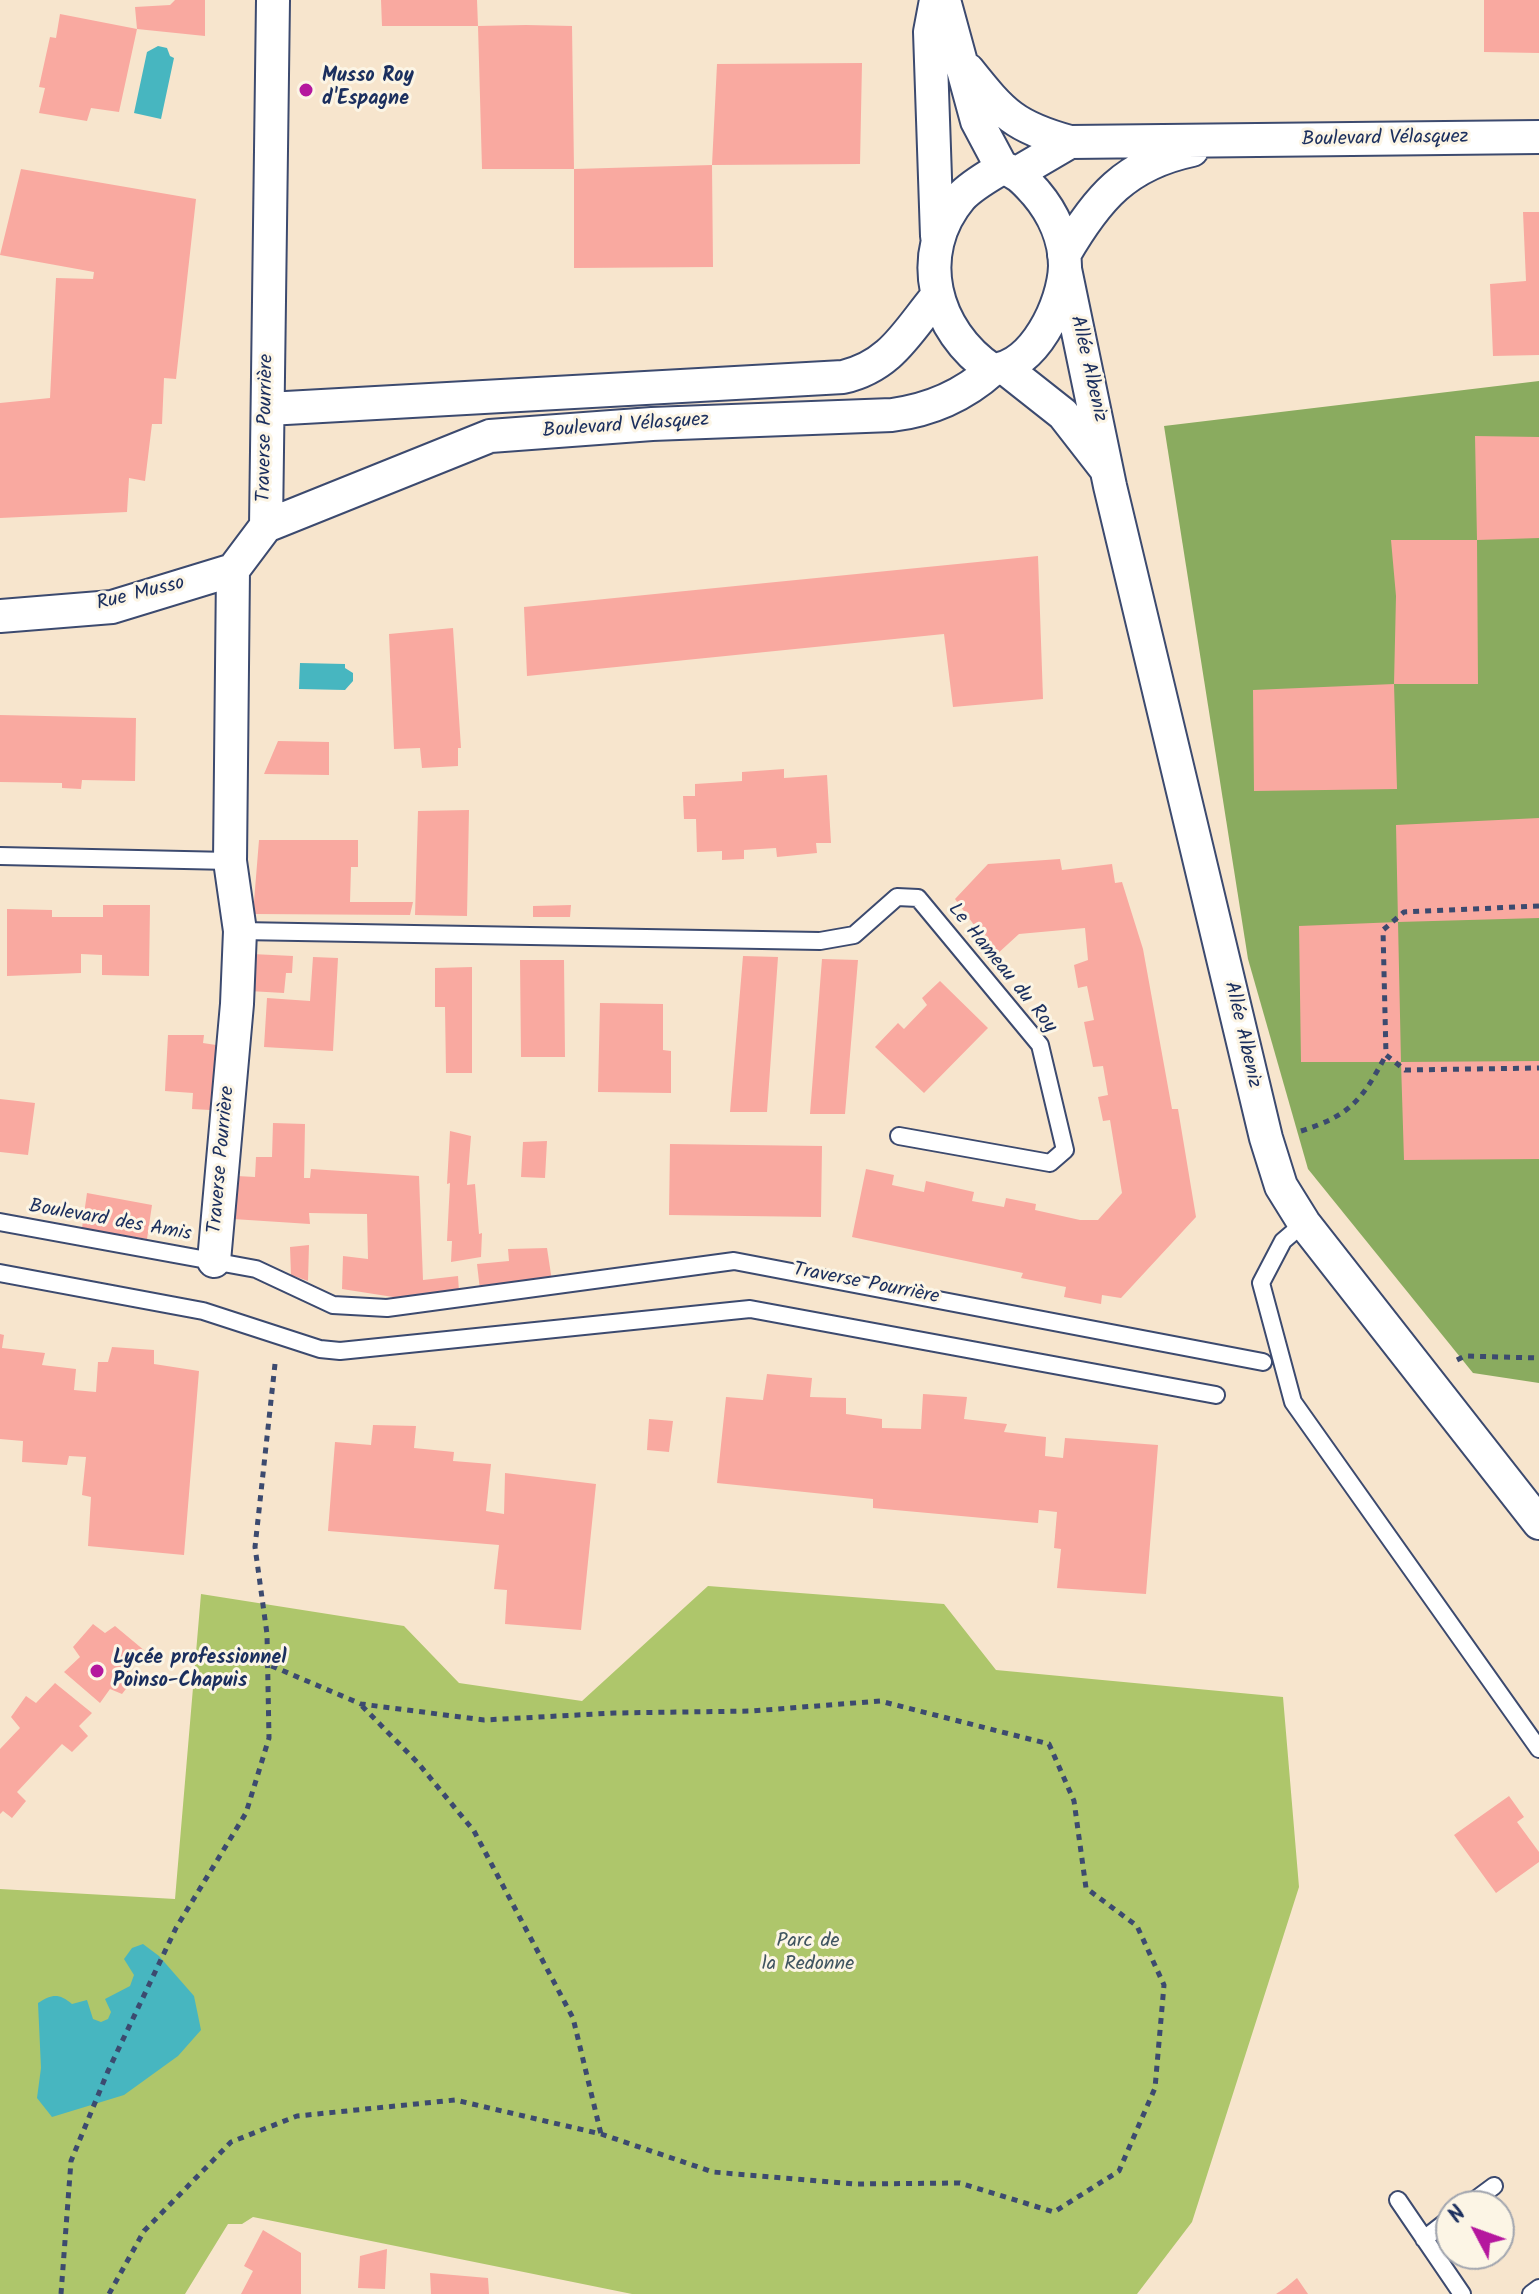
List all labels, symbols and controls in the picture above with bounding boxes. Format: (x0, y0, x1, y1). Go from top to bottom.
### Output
place label: Musso Roy d'Espagne (322, 66, 414, 113)
marker: Musso Roy d'Espagne (297, 81, 315, 99)
street label: Boulevard Vélasquez (1301, 127, 1469, 153)
street label: Allée Albeniz (1063, 313, 1111, 425)
street label: Traverse Pourrière (254, 354, 280, 502)
street label: Boulevard Vélasquez (542, 409, 710, 445)
street label: Rue Musso (95, 572, 187, 618)
street label: Le Hameau du Roy (941, 899, 1061, 1039)
street label: Allée Albeniz (1217, 979, 1265, 1091)
street label: Traverse Pourrière (205, 1085, 241, 1235)
street label: Boulevard des Amis (27, 1196, 193, 1248)
street label: Traverse Pourrière (791, 1259, 941, 1311)
place label: Lycée professionnel Poinso-Chapuis (113, 1648, 286, 1695)
marker: Lycée professionnel Poinso-Chapuis (88, 1662, 106, 1680)
park label: Parc de la Redonne (762, 1931, 854, 1978)
north arrow (1435, 2190, 1515, 2270)
text: N (1440, 2199, 1476, 2232)

